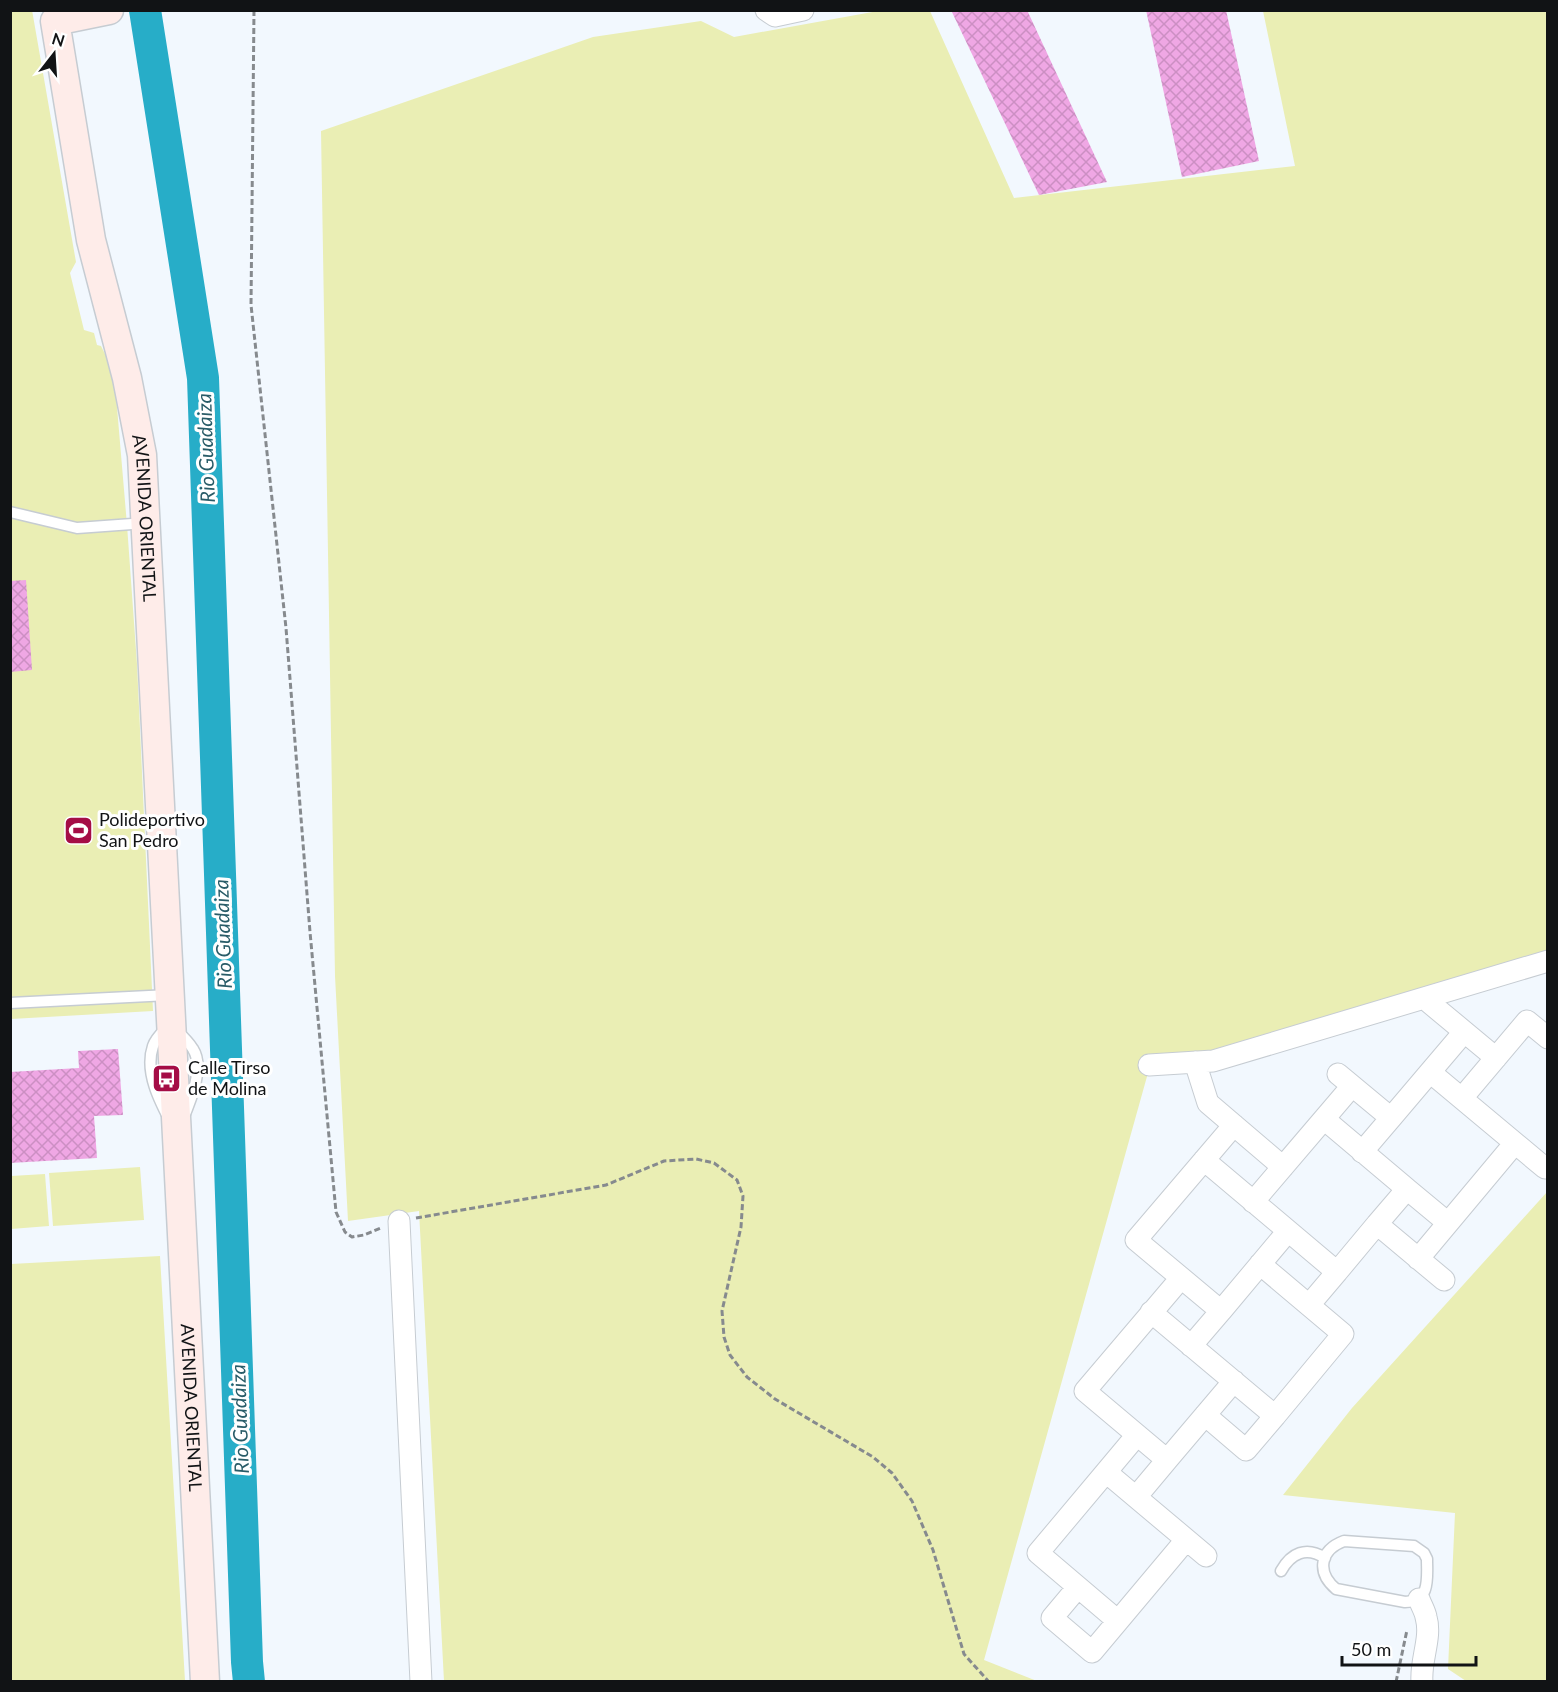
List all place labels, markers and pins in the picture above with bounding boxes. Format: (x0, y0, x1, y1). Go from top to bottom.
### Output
place label: Polideportivo San Pedro (99, 808, 205, 851)
sports icon: Polideportivo San Pedro (62, 814, 94, 846)
place label: Calle Tirso de Molina (188, 1056, 270, 1099)
bus stop icon: Calle Tirso de Molina (151, 1062, 183, 1094)

